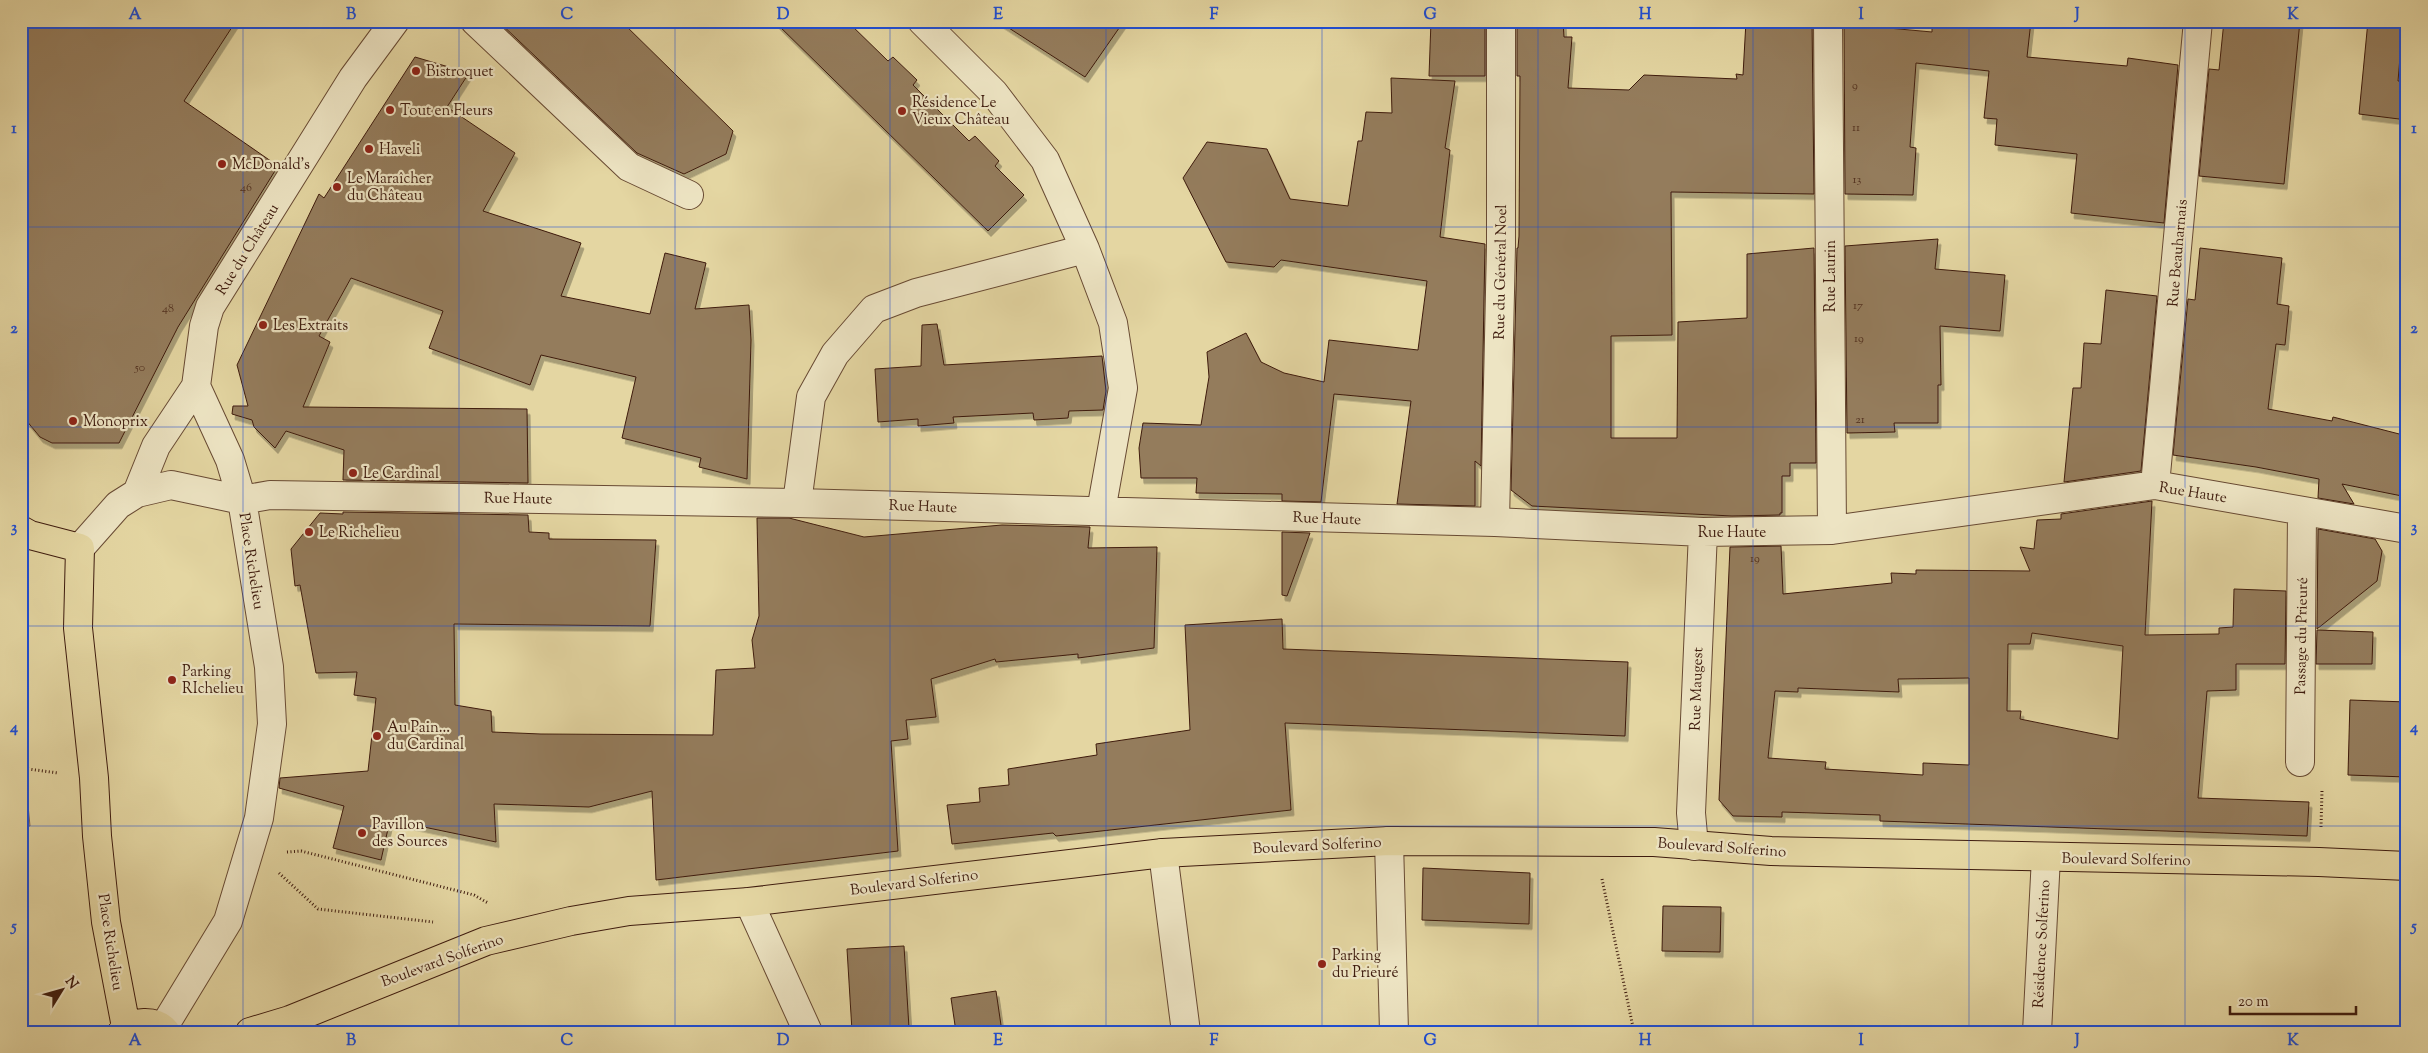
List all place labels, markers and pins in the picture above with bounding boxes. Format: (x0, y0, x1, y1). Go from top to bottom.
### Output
place label: Bistroquet (426, 62, 494, 83)
marker: Bistroquet (410, 65, 422, 77)
place label: Résidence Le Vieux Château (912, 93, 1010, 131)
place label: Tout en Fleurs (400, 101, 493, 122)
marker: Tout en Fleurs (384, 104, 396, 116)
marker: Résidence Le Vieux Château (896, 105, 908, 117)
place label: Haveli (379, 140, 420, 161)
marker: Haveli (363, 143, 375, 155)
place label: McDonald's (232, 155, 310, 176)
marker: McDonald's (216, 158, 228, 170)
place label: Le Maraîcher du Château (347, 169, 432, 207)
marker: Le Maraîcher du Château (331, 181, 343, 193)
place label: Les Extraits (273, 316, 348, 337)
marker: Les Extraits (257, 319, 269, 331)
place label: Monoprix (83, 412, 148, 433)
marker: Monoprix (67, 415, 79, 427)
place label: Le Cardinal (363, 464, 439, 485)
marker: Le Cardinal (347, 467, 359, 479)
place label: Le Richelieu (319, 523, 400, 544)
marker: Le Richelieu (303, 526, 315, 538)
place label: Parking RIchelieu (182, 662, 244, 700)
marker: Parking RIchelieu (166, 674, 178, 686)
place label: Au Pain... du Cardinal (387, 718, 464, 756)
marker: Au Pain... du Cardinal (371, 730, 383, 742)
place label: Pavillon des Sources (372, 815, 448, 853)
marker: Pavillon des Sources (356, 827, 368, 839)
place label: Parking du Prieuré (1332, 946, 1398, 984)
marker: Parking du Prieuré (1316, 958, 1328, 970)

